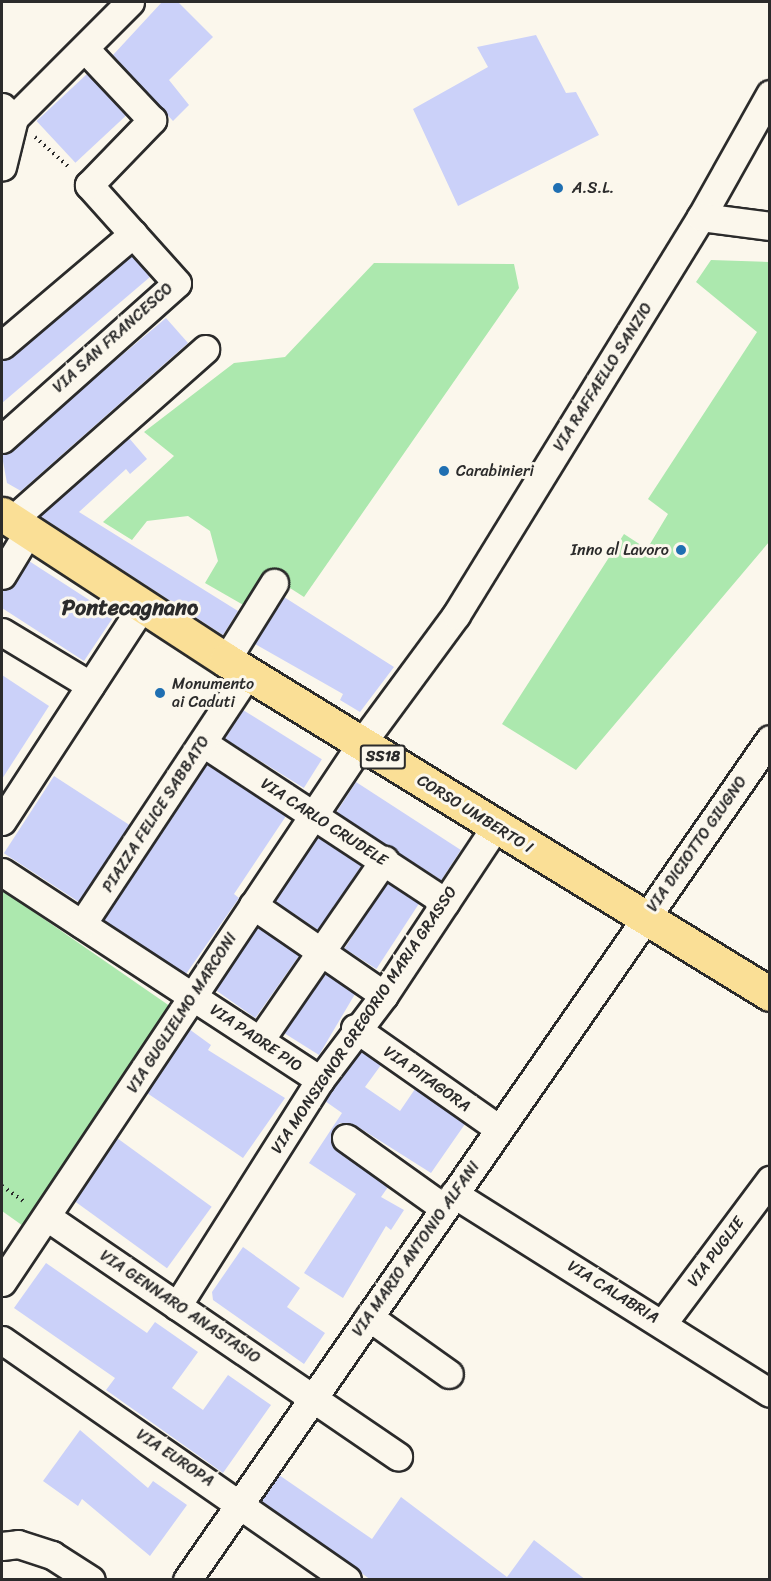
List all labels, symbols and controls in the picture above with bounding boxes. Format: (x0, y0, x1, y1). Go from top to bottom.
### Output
place label: A.S.L. (572, 178, 614, 198)
marker: A.S.L. (549, 179, 567, 197)
street label: VIA SAN FRANCESCO (49, 279, 177, 397)
street label: VIA RAFFAELLO SANZIO (549, 299, 657, 455)
place label: Carabinieri (456, 461, 534, 481)
marker: Carabinieri (437, 464, 451, 478)
place label: Inno al Lavoro (571, 540, 669, 560)
marker: Inno al Lavoro (674, 543, 688, 557)
district label: Pontecagnano (62, 595, 198, 621)
place label: Monumento ai Caduti (172, 674, 254, 712)
marker: Monumento ai Caduti (153, 686, 167, 700)
street label: PIAZZA FELICE SABBATO (98, 732, 214, 896)
road number: SS18 (359, 745, 407, 769)
street label: CORSO UMBERTO I (413, 770, 537, 858)
street label: VIA DICIOTTO GIUGNO (643, 772, 751, 916)
street label: VIA CARLO CRUDELE (257, 774, 391, 870)
street label: VIA MONSIGNOR GREGORIO MARIA GRASSO (268, 885, 460, 1155)
street label: VIA GUGLIELMO MARCONI (123, 929, 241, 1097)
street label: VIA PADRE PIO (206, 1000, 306, 1076)
street label: VIA PITAGORA (379, 1041, 475, 1117)
street label: VIA MARIO ANTONIO ALFANI (349, 1159, 483, 1339)
street label: VIA PUGLIE (684, 1214, 748, 1290)
street label: VIA GENNARO ANASTASIO (95, 1245, 265, 1369)
street label: VIA CALABRIA (564, 1256, 662, 1328)
street label: VIA EUROPA (132, 1425, 218, 1491)

